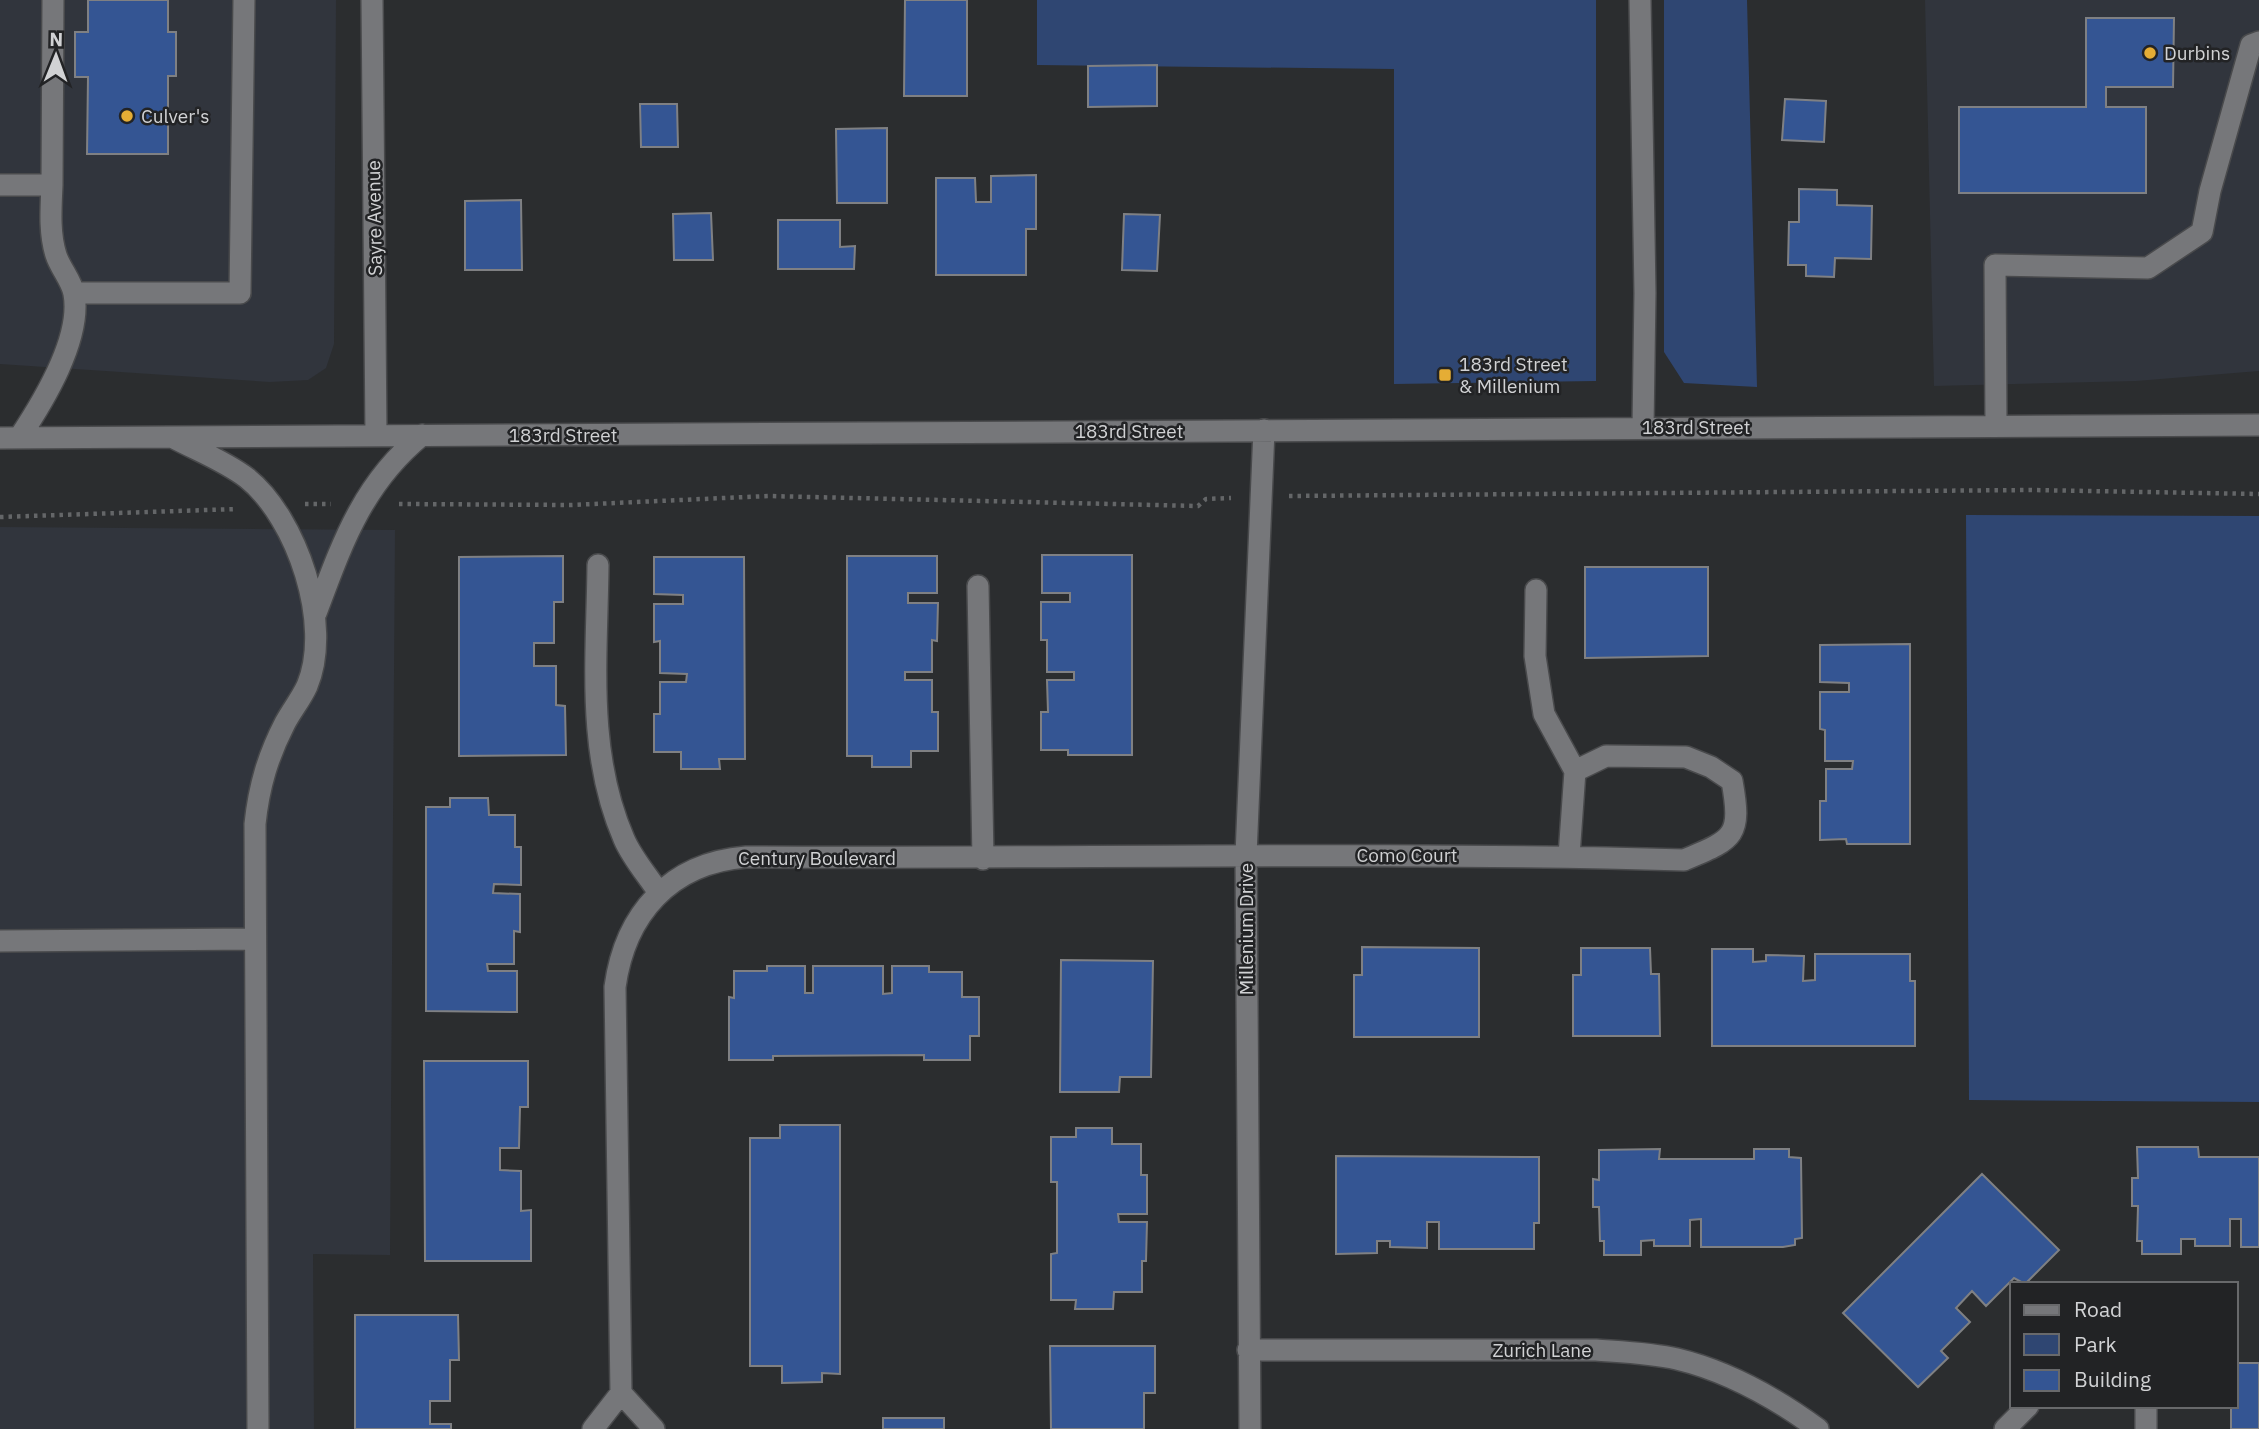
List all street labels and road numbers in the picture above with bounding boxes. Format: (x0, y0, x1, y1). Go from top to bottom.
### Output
street label: Sayre Avenue (361, 160, 387, 276)
street label: 183rd Street (1642, 415, 1750, 439)
street label: 183rd Street (1075, 419, 1183, 443)
street label: 183rd Street (509, 423, 617, 447)
street label: Como Court (1356, 843, 1458, 867)
street label: Century Boulevard (738, 846, 896, 870)
street label: Millenium Drive (1234, 863, 1258, 995)
street label: Zurich Lane (1492, 1338, 1592, 1362)

